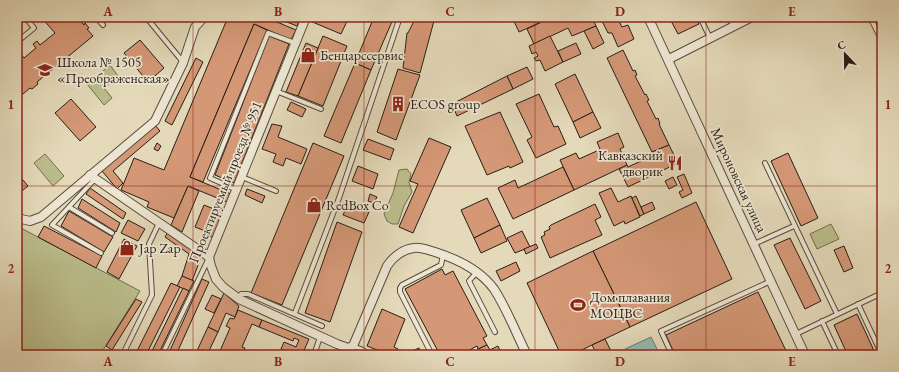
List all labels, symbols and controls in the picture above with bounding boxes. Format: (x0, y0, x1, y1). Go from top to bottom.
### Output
text: A (102, 3, 113, 20)
text: B (274, 3, 282, 20)
text: C (445, 3, 455, 20)
text: D (615, 3, 625, 20)
text: E (788, 3, 796, 20)
north arrow (825, 34, 865, 74)
text: С (835, 37, 848, 53)
shop icon: Бенцарссервис (299, 46, 317, 64)
place label: Бенцарссервис (320, 46, 404, 64)
place label: Школа № 1505 «Преображенская» (57, 53, 170, 87)
school or university icon: Школа № 1505 «Преображенская» (36, 61, 54, 79)
building icon: ECOS group (389, 95, 407, 113)
place label: ECOS group (410, 95, 480, 113)
text: 1 (8, 96, 15, 113)
text: 1 (885, 96, 892, 113)
street label: Проектируемый проезд № 951 (184, 98, 266, 266)
street label: Мироновская улица (707, 125, 771, 236)
place label: Кавказский дворик (598, 146, 664, 180)
restaurant icon: Кавказский дворик (666, 154, 684, 172)
shop icon: RedBox Co (305, 196, 323, 214)
place label: RedBox Co (326, 196, 389, 214)
shop icon: Jap Zap (118, 239, 136, 257)
place label: Jap Zap (138, 239, 181, 257)
text: 2 (8, 260, 15, 277)
text: 2 (885, 260, 892, 277)
place label: Дом плавания МОЦВС (590, 288, 670, 322)
sports icon: Дом плавания МОЦВС (569, 296, 587, 314)
text: A (102, 353, 113, 370)
text: B (274, 353, 282, 370)
text: C (445, 353, 455, 370)
text: D (615, 353, 625, 370)
text: E (788, 353, 796, 370)

